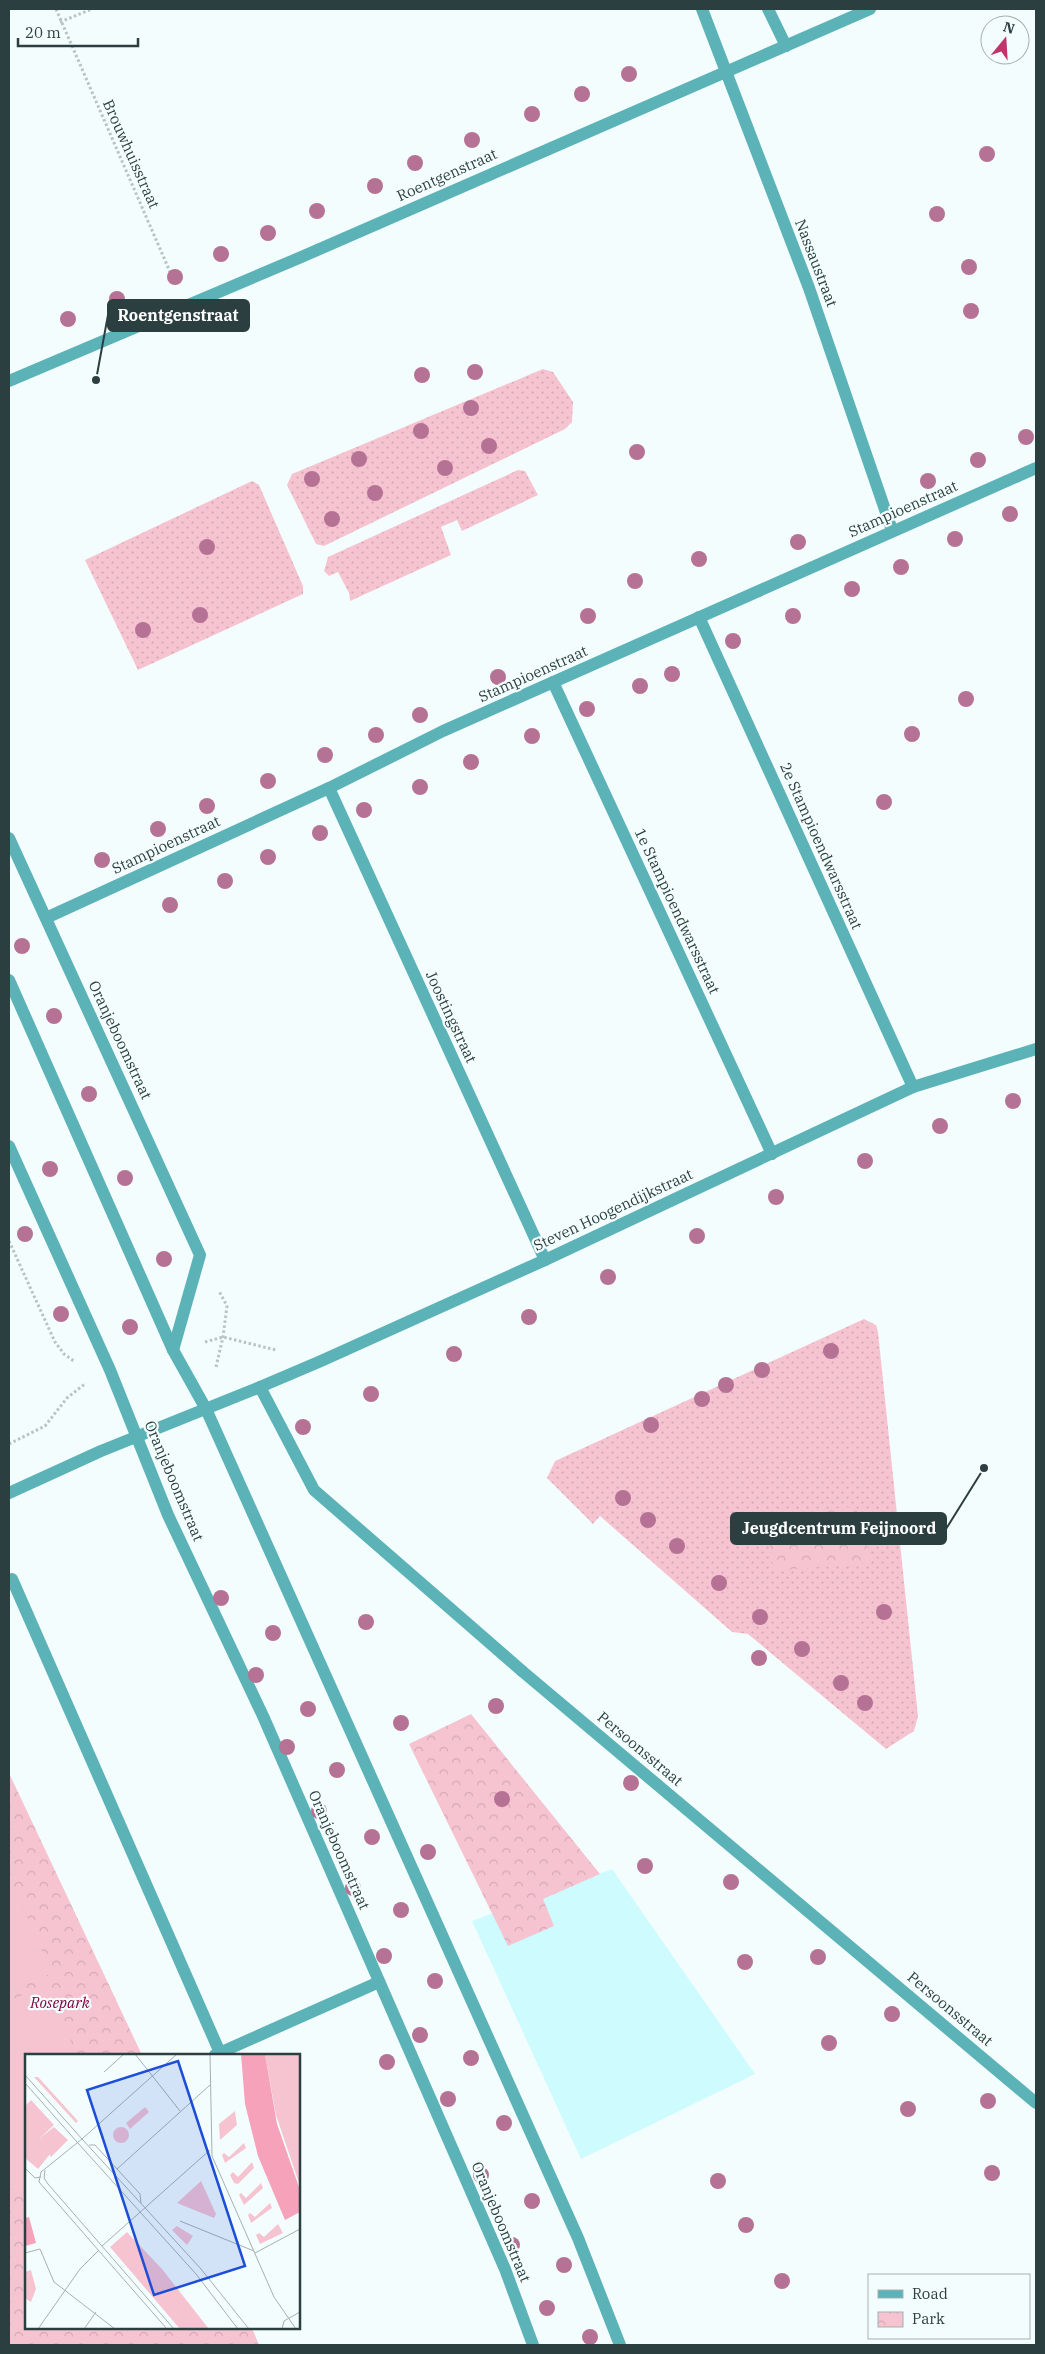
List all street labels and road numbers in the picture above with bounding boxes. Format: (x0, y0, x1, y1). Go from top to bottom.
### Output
street label: Brouwhuisstraat (99, 96, 164, 211)
street label: Roentgenstraat (394, 144, 500, 205)
street label: Nassaustraat (791, 216, 842, 309)
street label: Stampioenstraat (845, 476, 960, 541)
street label: Stampioenstraat (475, 641, 590, 706)
street label: 2e Stampioendwarsstraat (776, 759, 867, 932)
street label: Stampioenstraat (109, 811, 223, 878)
street label: 1e Stampioendwarsstraat (631, 825, 724, 997)
street label: Joostingstraat (422, 968, 481, 1066)
street label: Oranjeboomstraat (85, 977, 156, 1102)
street label: Steven Hoogendijkstraat (530, 1164, 695, 1255)
street label: Oranjeboomstraat (141, 1418, 208, 1544)
street label: Persoonsstraat (594, 1707, 687, 1790)
street label: Oranjeboomstraat (305, 1787, 374, 1913)
street label: Persoonsstraat (904, 1967, 997, 2050)
street label: Oranjeboomstraat (468, 2159, 535, 2285)

